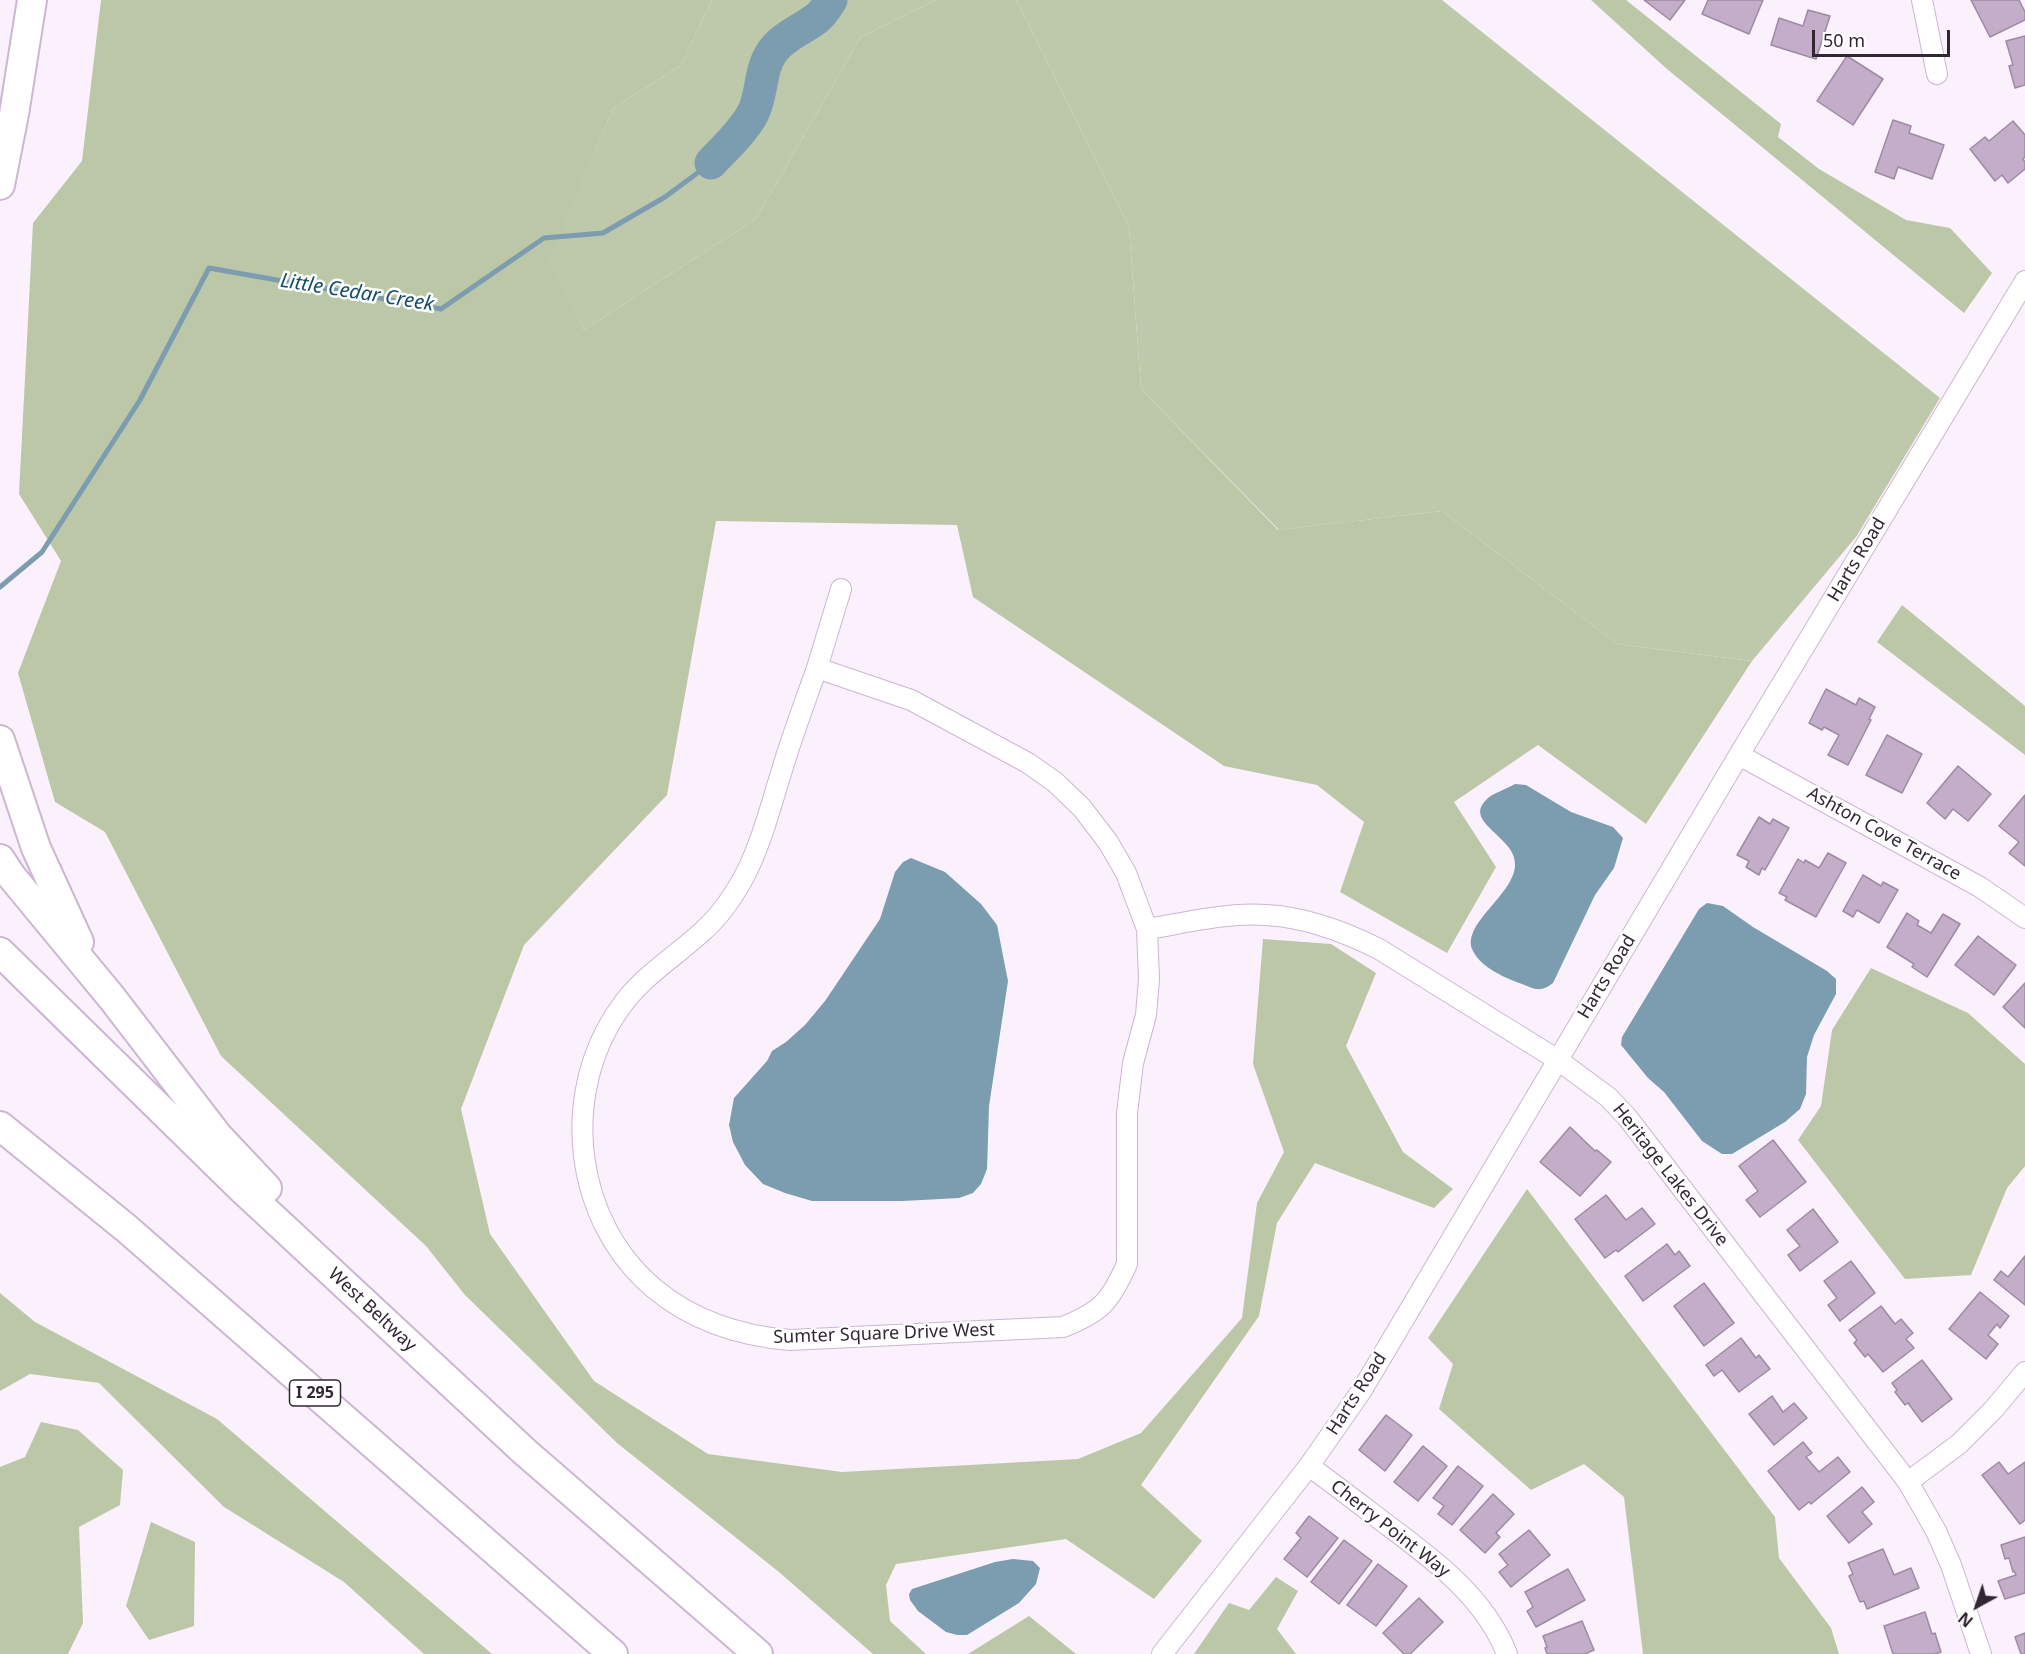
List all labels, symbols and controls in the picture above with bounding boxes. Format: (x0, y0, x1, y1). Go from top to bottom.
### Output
scale bar (1815, 18, 1953, 56)
text: 50 m (1823, 28, 1865, 52)
water label: Little Cedar Creek (278, 269, 436, 317)
street label: Harts Road (1824, 514, 1890, 606)
street label: Ashton Cove Terrace (1803, 783, 1965, 885)
street label: Harts Road (1574, 931, 1640, 1023)
street label: Heritage Lakes Drive (1608, 1099, 1732, 1251)
street label: West Beltway (323, 1264, 421, 1356)
street label: Sumter Square Drive West (773, 1319, 995, 1349)
street label: Harts Road (1322, 1349, 1392, 1439)
road number: I 295 (290, 1380, 340, 1406)
street label: Cherry Point Way (1326, 1476, 1454, 1582)
north arrow (1947, 1576, 2007, 1636)
text: N (1953, 1607, 1977, 1632)

